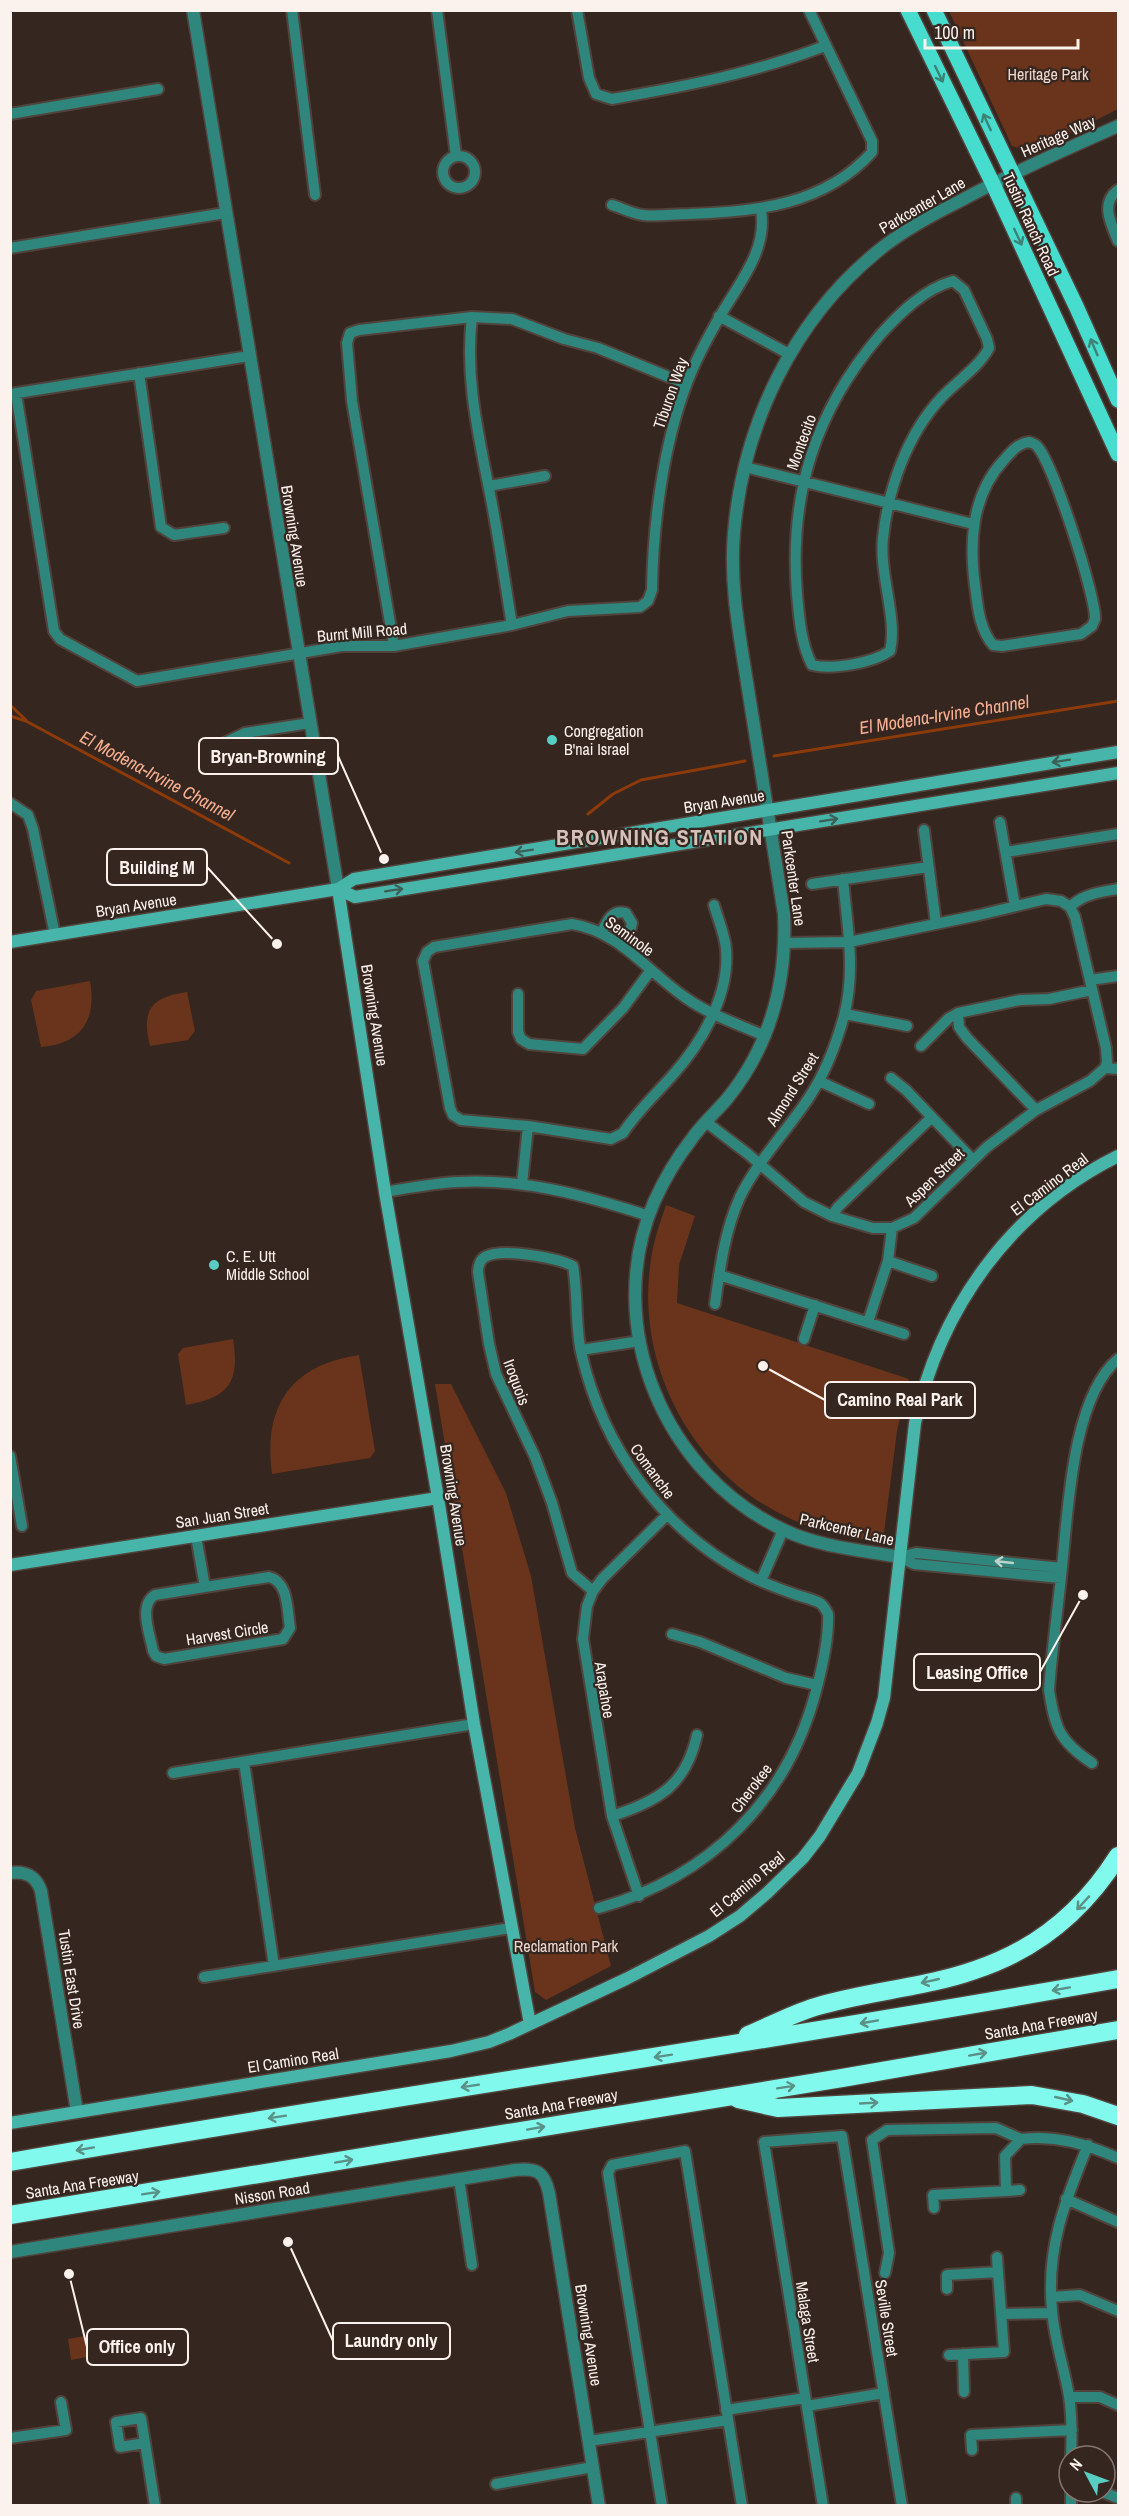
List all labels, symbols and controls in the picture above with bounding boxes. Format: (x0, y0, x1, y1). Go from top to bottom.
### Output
scale bar (925, 12, 1078, 50)
text: 100 m (934, 20, 975, 45)
park label: Heritage Park (1008, 63, 1089, 85)
one-way arrow (933, 65, 945, 83)
street label: Heritage Way (1017, 110, 1099, 162)
one-way arrow (980, 114, 992, 132)
street label: Tustin Ranch Road (997, 169, 1065, 279)
street label: Parkcenter Lane (875, 171, 969, 239)
one-way arrow (1012, 228, 1024, 246)
one-way arrow (1088, 339, 1099, 357)
street label: Tiburon Way (647, 354, 693, 432)
street label: Montecito (781, 411, 821, 473)
street label: Browning Avenue (276, 484, 314, 588)
street label: Burnt Mill Road (316, 617, 408, 647)
water label: El Modena-Irvine Channel (857, 689, 1031, 740)
place label: Congregation B'nai Israel (564, 720, 644, 760)
water label: El Modena-Irvine Channel (76, 724, 239, 827)
marker: Congregation B'nai Israel (545, 733, 559, 747)
callout: Bryan-Browning (199, 738, 338, 774)
text: Bryan-Browning (211, 744, 325, 769)
one-way arrow (1051, 756, 1071, 767)
street label: Bryan Avenue (682, 784, 766, 818)
one-way arrow (818, 814, 838, 825)
district label: BROWNING STATION (556, 822, 764, 852)
street label: Parkcenter Lane (776, 829, 812, 927)
one-way arrow (514, 846, 534, 857)
callout: Building M (107, 849, 207, 885)
text: Building M (119, 855, 195, 880)
one-way arrow (384, 885, 404, 896)
street label: Bryan Avenue (94, 888, 178, 922)
street label: Seminole (601, 911, 659, 961)
street label: Browning Avenue (356, 963, 394, 1067)
street label: Almond Street (760, 1048, 824, 1131)
street label: Aspen Street (898, 1142, 969, 1212)
street label: El Camino Real (1006, 1148, 1092, 1220)
place label: C. E. Utt Middle School (226, 1245, 309, 1285)
marker: C. E. Utt Middle School (207, 1258, 221, 1272)
street label: Iroquois (498, 1356, 536, 1408)
callout: Camino Real Park (825, 1382, 975, 1418)
text: Camino Real Park (837, 1387, 964, 1412)
street label: Comanche (625, 1439, 681, 1503)
street label: Browning Avenue (435, 1443, 473, 1547)
street label: San Juan Street (174, 1497, 271, 1533)
street label: Parkcenter Lane (798, 1507, 896, 1551)
one-way arrow (995, 1556, 1015, 1567)
street label: Harvest Circle (184, 1616, 270, 1650)
callout: Leasing Office (914, 1654, 1040, 1690)
street label: Arapahoe (590, 1659, 620, 1720)
text: Leasing Office (926, 1660, 1028, 1685)
street label: Cherokee (725, 1759, 777, 1817)
street label: El Camino Real (705, 1846, 789, 1922)
one-way arrow (1076, 1895, 1090, 1910)
street label: Tustin East Drive (53, 1928, 91, 2030)
park label: Reclamation Park (514, 1935, 619, 1957)
one-way arrow (921, 1975, 940, 1987)
one-way arrow (1052, 1984, 1071, 1995)
street label: Santa Ana Freeway (983, 2003, 1100, 2045)
one-way arrow (859, 2017, 879, 2028)
street label: El Camino Real (246, 2042, 340, 2078)
one-way arrow (968, 2048, 987, 2059)
one-way arrow (653, 2051, 673, 2062)
one-way arrow (461, 2081, 480, 2092)
one-way arrow (776, 2082, 795, 2093)
street label: Santa Ana Freeway (503, 2083, 620, 2125)
one-way arrow (1054, 2094, 1073, 2106)
one-way arrow (859, 2097, 879, 2108)
one-way arrow (268, 2111, 288, 2122)
one-way arrow (525, 2123, 545, 2134)
one-way arrow (76, 2144, 95, 2155)
one-way arrow (333, 2155, 353, 2166)
street label: Santa Ana Freeway (24, 2164, 141, 2204)
street label: Nisson Road (233, 2176, 311, 2210)
one-way arrow (141, 2187, 161, 2198)
street label: Seville Street (870, 2278, 904, 2359)
street label: Malaga Street (791, 2280, 825, 2364)
street label: Browning Avenue (570, 2283, 608, 2387)
callout: Laundry only (333, 2323, 450, 2359)
text: Laundry only (345, 2328, 438, 2353)
callout: Office only (87, 2329, 188, 2365)
text: Office only (99, 2334, 176, 2359)
north arrow (1057, 2444, 1117, 2504)
text: N (1064, 2453, 1087, 2475)

